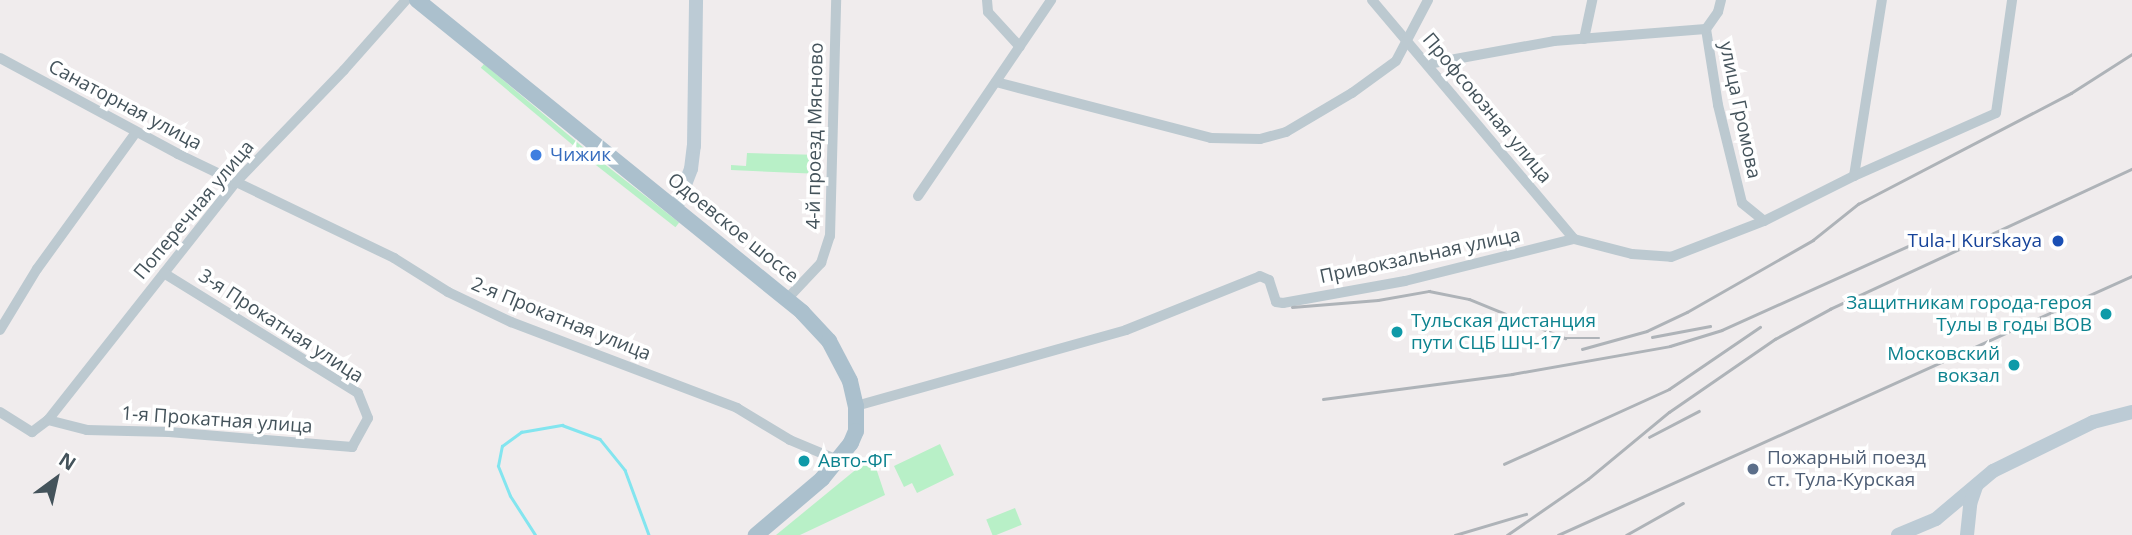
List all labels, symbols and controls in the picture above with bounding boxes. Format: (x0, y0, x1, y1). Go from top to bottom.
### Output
street label: Профсоюзная улица (1418, 28, 1556, 188)
street label: улица Громова (1714, 39, 1766, 181)
street label: 4-й проезд Мясново (802, 42, 828, 230)
street label: Санаторная улица (45, 55, 205, 155)
street label: Поперечная улица (129, 136, 259, 284)
place label: Чижик (550, 144, 611, 166)
marker: Чижик (528, 147, 544, 163)
street label: Одоевское шоссе (663, 168, 803, 288)
street label: Привокзальная улица (1318, 224, 1522, 288)
place label: Tula-I Kurskaya (1907, 230, 2042, 252)
marker: Tula-I Kurskaya (2048, 231, 2068, 251)
street label: 3-я Прокатная улица (194, 264, 368, 388)
street label: 2-я Прокатная улица (468, 273, 654, 365)
place label: Защитникам города-героя Тулы в годы ВОВ (1846, 292, 2092, 336)
marker: Защитникам города-героя Тулы в годы ВОВ (2098, 306, 2114, 322)
place label: Тульская дистанция пути СЦБ ШЧ-17 (1411, 310, 1596, 354)
marker: Тульская дистанция пути СЦБ ШЧ-17 (1389, 324, 1405, 340)
place label: Московский вокзал (1887, 343, 2000, 387)
marker: Московский вокзал (2006, 357, 2022, 373)
street label: 1-я Прокатная улица (121, 402, 313, 438)
north arrow (21, 444, 91, 514)
text: N (54, 446, 81, 476)
place label: Пожарный поезд ст. Тула-Курская (1767, 447, 1926, 491)
place label: Авто-ФГ (818, 450, 892, 472)
marker: Авто-ФГ (796, 453, 812, 469)
marker: Пожарный поезд ст. Тула-Курская (1745, 461, 1761, 477)

